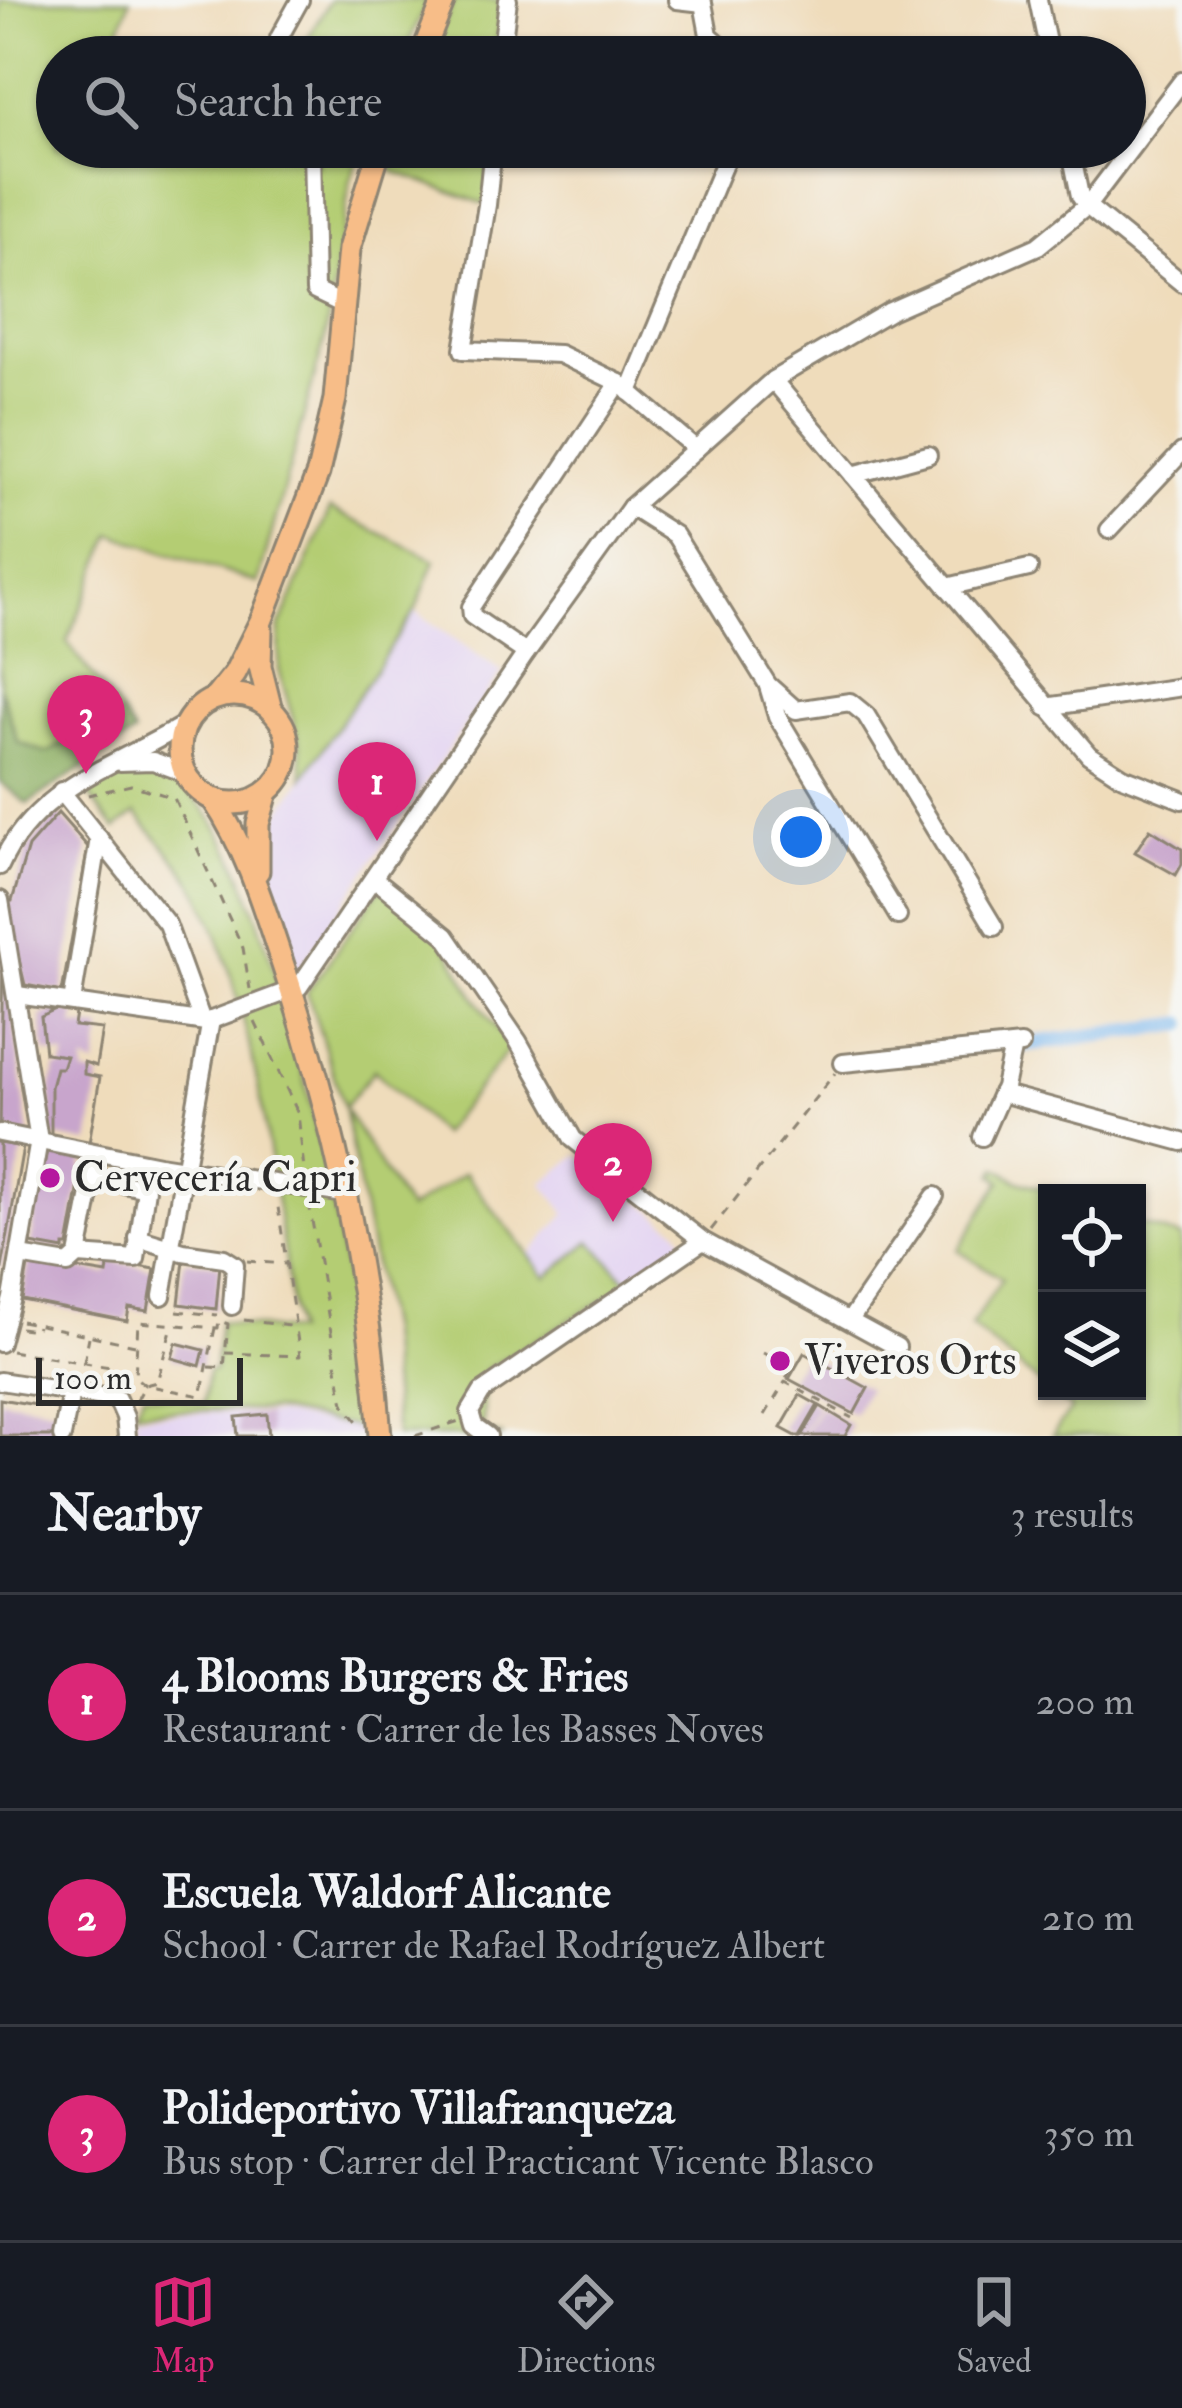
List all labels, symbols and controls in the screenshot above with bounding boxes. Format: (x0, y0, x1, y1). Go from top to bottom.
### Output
search box (36, 36, 1146, 168)
icon: search (78, 69, 144, 135)
text: Search here (174, 74, 382, 130)
pin: 3 (47, 675, 125, 774)
pin: 1 (338, 742, 416, 841)
your location (771, 807, 831, 867)
pin: 2 (574, 1123, 652, 1222)
place label: Cervecería Capri (74, 1152, 357, 1204)
marker: Cervecería Capri (37, 1165, 63, 1191)
map controls (1038, 1184, 1146, 1400)
button: locate (1038, 1184, 1146, 1292)
button: layers (1038, 1292, 1146, 1400)
place label: Viveros Orts (804, 1335, 1017, 1387)
marker: Viveros Orts (767, 1348, 793, 1374)
scale bar (36, 1352, 243, 1405)
text: 100 m (54, 1358, 132, 1399)
text: Nearby (48, 1482, 201, 1546)
text: 3 results (1011, 1490, 1134, 1539)
text: 4 Blooms Burgers & Fries (162, 1649, 628, 1705)
text: 1 (80, 1677, 94, 1726)
text: 200 m (1036, 1677, 1134, 1726)
text: Restaurant · Carrer de les Basses Noves (162, 1705, 764, 1754)
text: Escuela Waldorf Alicante (162, 1865, 611, 1921)
text: 2 (77, 1893, 97, 1942)
text: 210 m (1042, 1893, 1134, 1942)
text: School · Carrer de Rafael Rodríguez Albert (162, 1921, 825, 1970)
text: Polideportivo Villafranqueza (162, 2081, 674, 2137)
text: 3 (80, 2109, 94, 2158)
text: 350 m (1044, 2109, 1134, 2158)
text: Bus stop · Carrer del Practicant Vicente Blasco (162, 2137, 874, 2186)
tab: Map (150, 2269, 216, 2382)
tab: Directions (517, 2269, 656, 2382)
tab: Saved (956, 2269, 1032, 2382)

